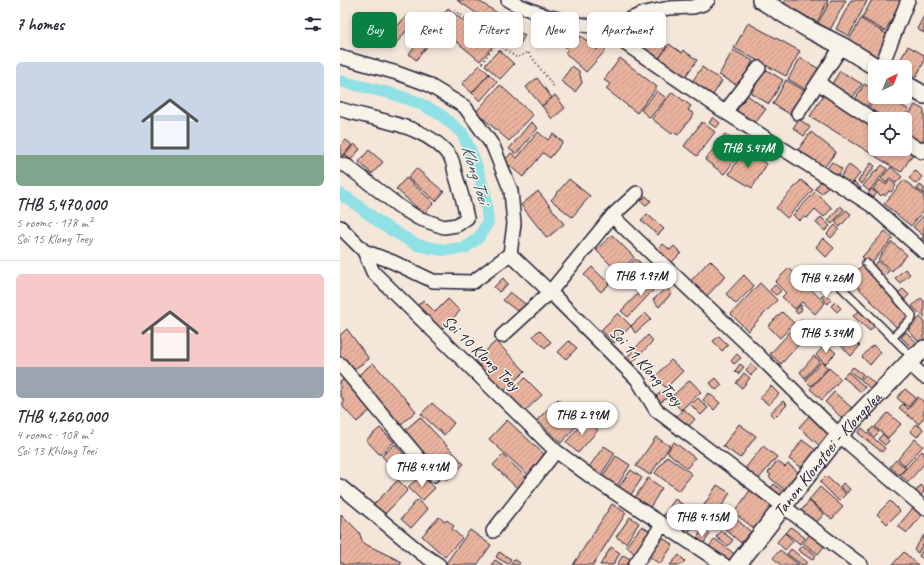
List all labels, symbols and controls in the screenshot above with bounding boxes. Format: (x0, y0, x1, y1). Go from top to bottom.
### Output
chip: Buy (352, 12, 397, 48)
chip: Rent (405, 12, 456, 48)
chip: Filters (464, 12, 523, 48)
chip: New (531, 12, 579, 48)
chip: Apartment (587, 12, 666, 48)
icon: filters (302, 13, 324, 35)
text: 7 homes (16, 14, 64, 35)
north arrow (868, 60, 912, 104)
map controls (868, 60, 912, 156)
icon: home (134, 88, 206, 160)
button: locate (868, 112, 912, 156)
pin: THB 5.47M (702, 135, 794, 169)
text: THB 5.47M (722, 140, 774, 156)
water label: Klong Toei (457, 142, 497, 210)
text: THB 5,470,000 (16, 194, 106, 215)
text: 5 rooms · 178 m² (16, 215, 92, 231)
text: Soi 15 Klong Toey (16, 231, 92, 247)
pin: THB 1.97M (595, 263, 687, 297)
pin: THB 4.26M (780, 265, 872, 299)
text: THB 1.97M (615, 268, 667, 284)
text: THB 4.26M (799, 270, 853, 286)
icon: home (134, 300, 206, 372)
street label: Soi 10 Klong Toey (438, 311, 525, 396)
pin: THB 5.34M (780, 320, 872, 354)
street label: Soi 11 Klong Toey (605, 322, 688, 411)
text: THB 5.34M (800, 325, 852, 341)
street label: Tanon Klongtoei - Klongplea (768, 386, 887, 521)
pin: THB 2.99M (536, 402, 628, 436)
text: THB 4,260,000 (16, 406, 107, 427)
text: THB 2.99M (556, 407, 608, 423)
text: 4 rooms · 108 m² (16, 427, 92, 443)
text: Soi 13 Khlong Toei (16, 443, 96, 459)
pin: THB 4.41M (376, 454, 468, 488)
text: THB 4.41M (396, 459, 448, 475)
pin: THB 4.15M (656, 504, 748, 538)
text: THB 4.15M (676, 509, 728, 525)

